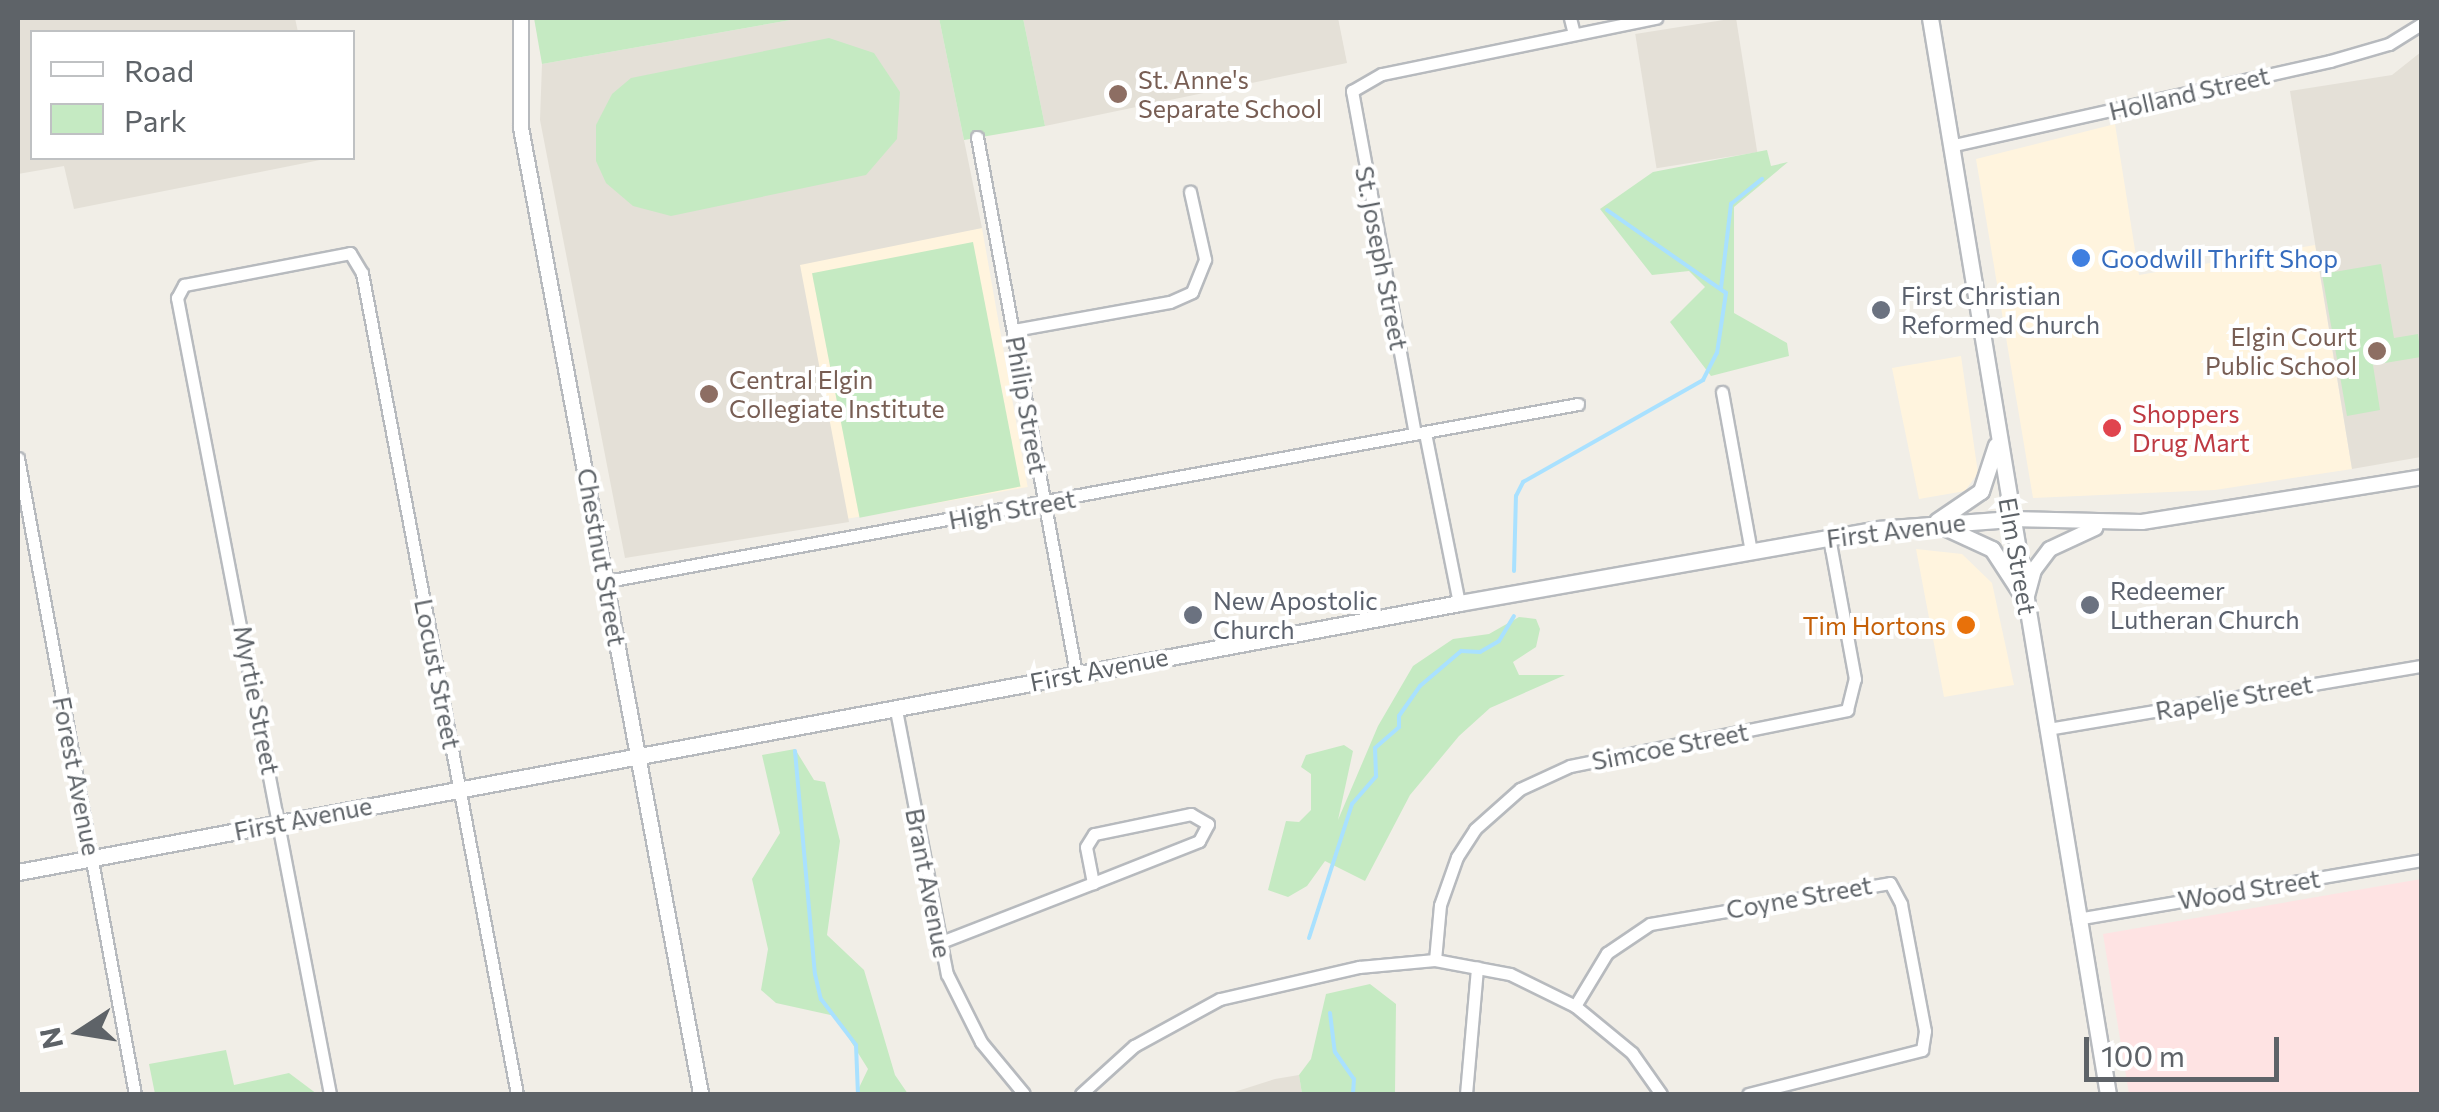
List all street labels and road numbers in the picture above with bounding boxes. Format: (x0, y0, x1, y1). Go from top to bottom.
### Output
street label: Holland Street (2106, 60, 2272, 126)
street label: St. Joseph Street (1349, 164, 1415, 352)
street label: Philip Street (1000, 334, 1054, 476)
street label: Chestnut Street (572, 466, 632, 648)
street label: High Street (946, 483, 1078, 535)
street label: Elm Street (1993, 495, 2043, 617)
street label: First Avenue (1825, 507, 1967, 553)
street label: Locust Street (409, 596, 467, 752)
street label: Myrtie Street (228, 623, 286, 777)
street label: First Avenue (1027, 641, 1171, 697)
street label: Rapelje Street (2153, 668, 2315, 726)
street label: Forest Avenue (47, 694, 107, 858)
street label: Simcoe Street (1589, 716, 1751, 776)
street label: First Avenue (231, 790, 375, 846)
street label: Brant Avenue (900, 806, 958, 960)
street label: Wood Street (2176, 863, 2322, 915)
street label: Coyne Street (1724, 869, 1874, 925)

